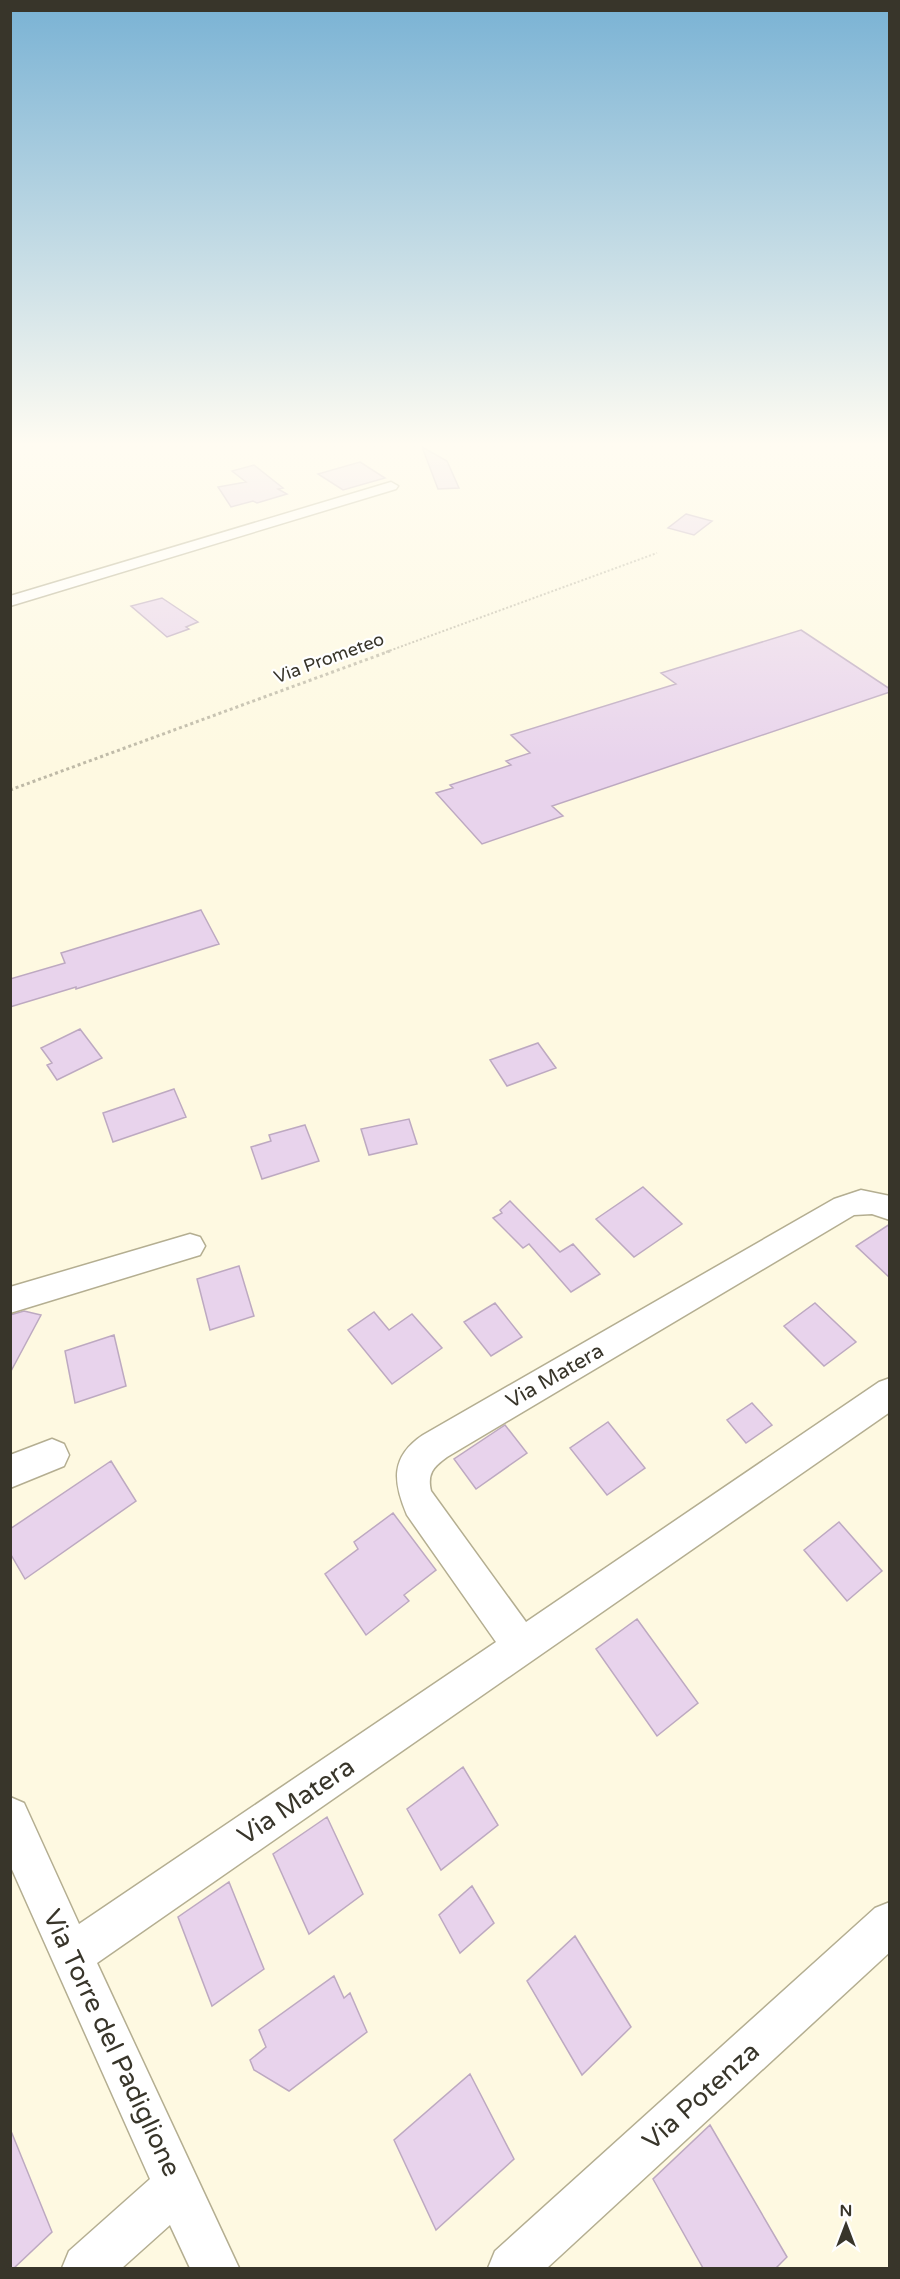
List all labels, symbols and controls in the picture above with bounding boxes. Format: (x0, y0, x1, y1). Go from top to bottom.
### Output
street label: Via Prometeo (271, 628, 387, 688)
street label: Via Matera (502, 1338, 608, 1414)
street label: Via Matera (232, 1751, 360, 1851)
street label: Via Torre del Padiglione (36, 1905, 188, 2181)
street label: Via Potenza (636, 2036, 766, 2156)
north arrow (816, 2195, 876, 2255)
text: N (840, 2201, 852, 2221)

